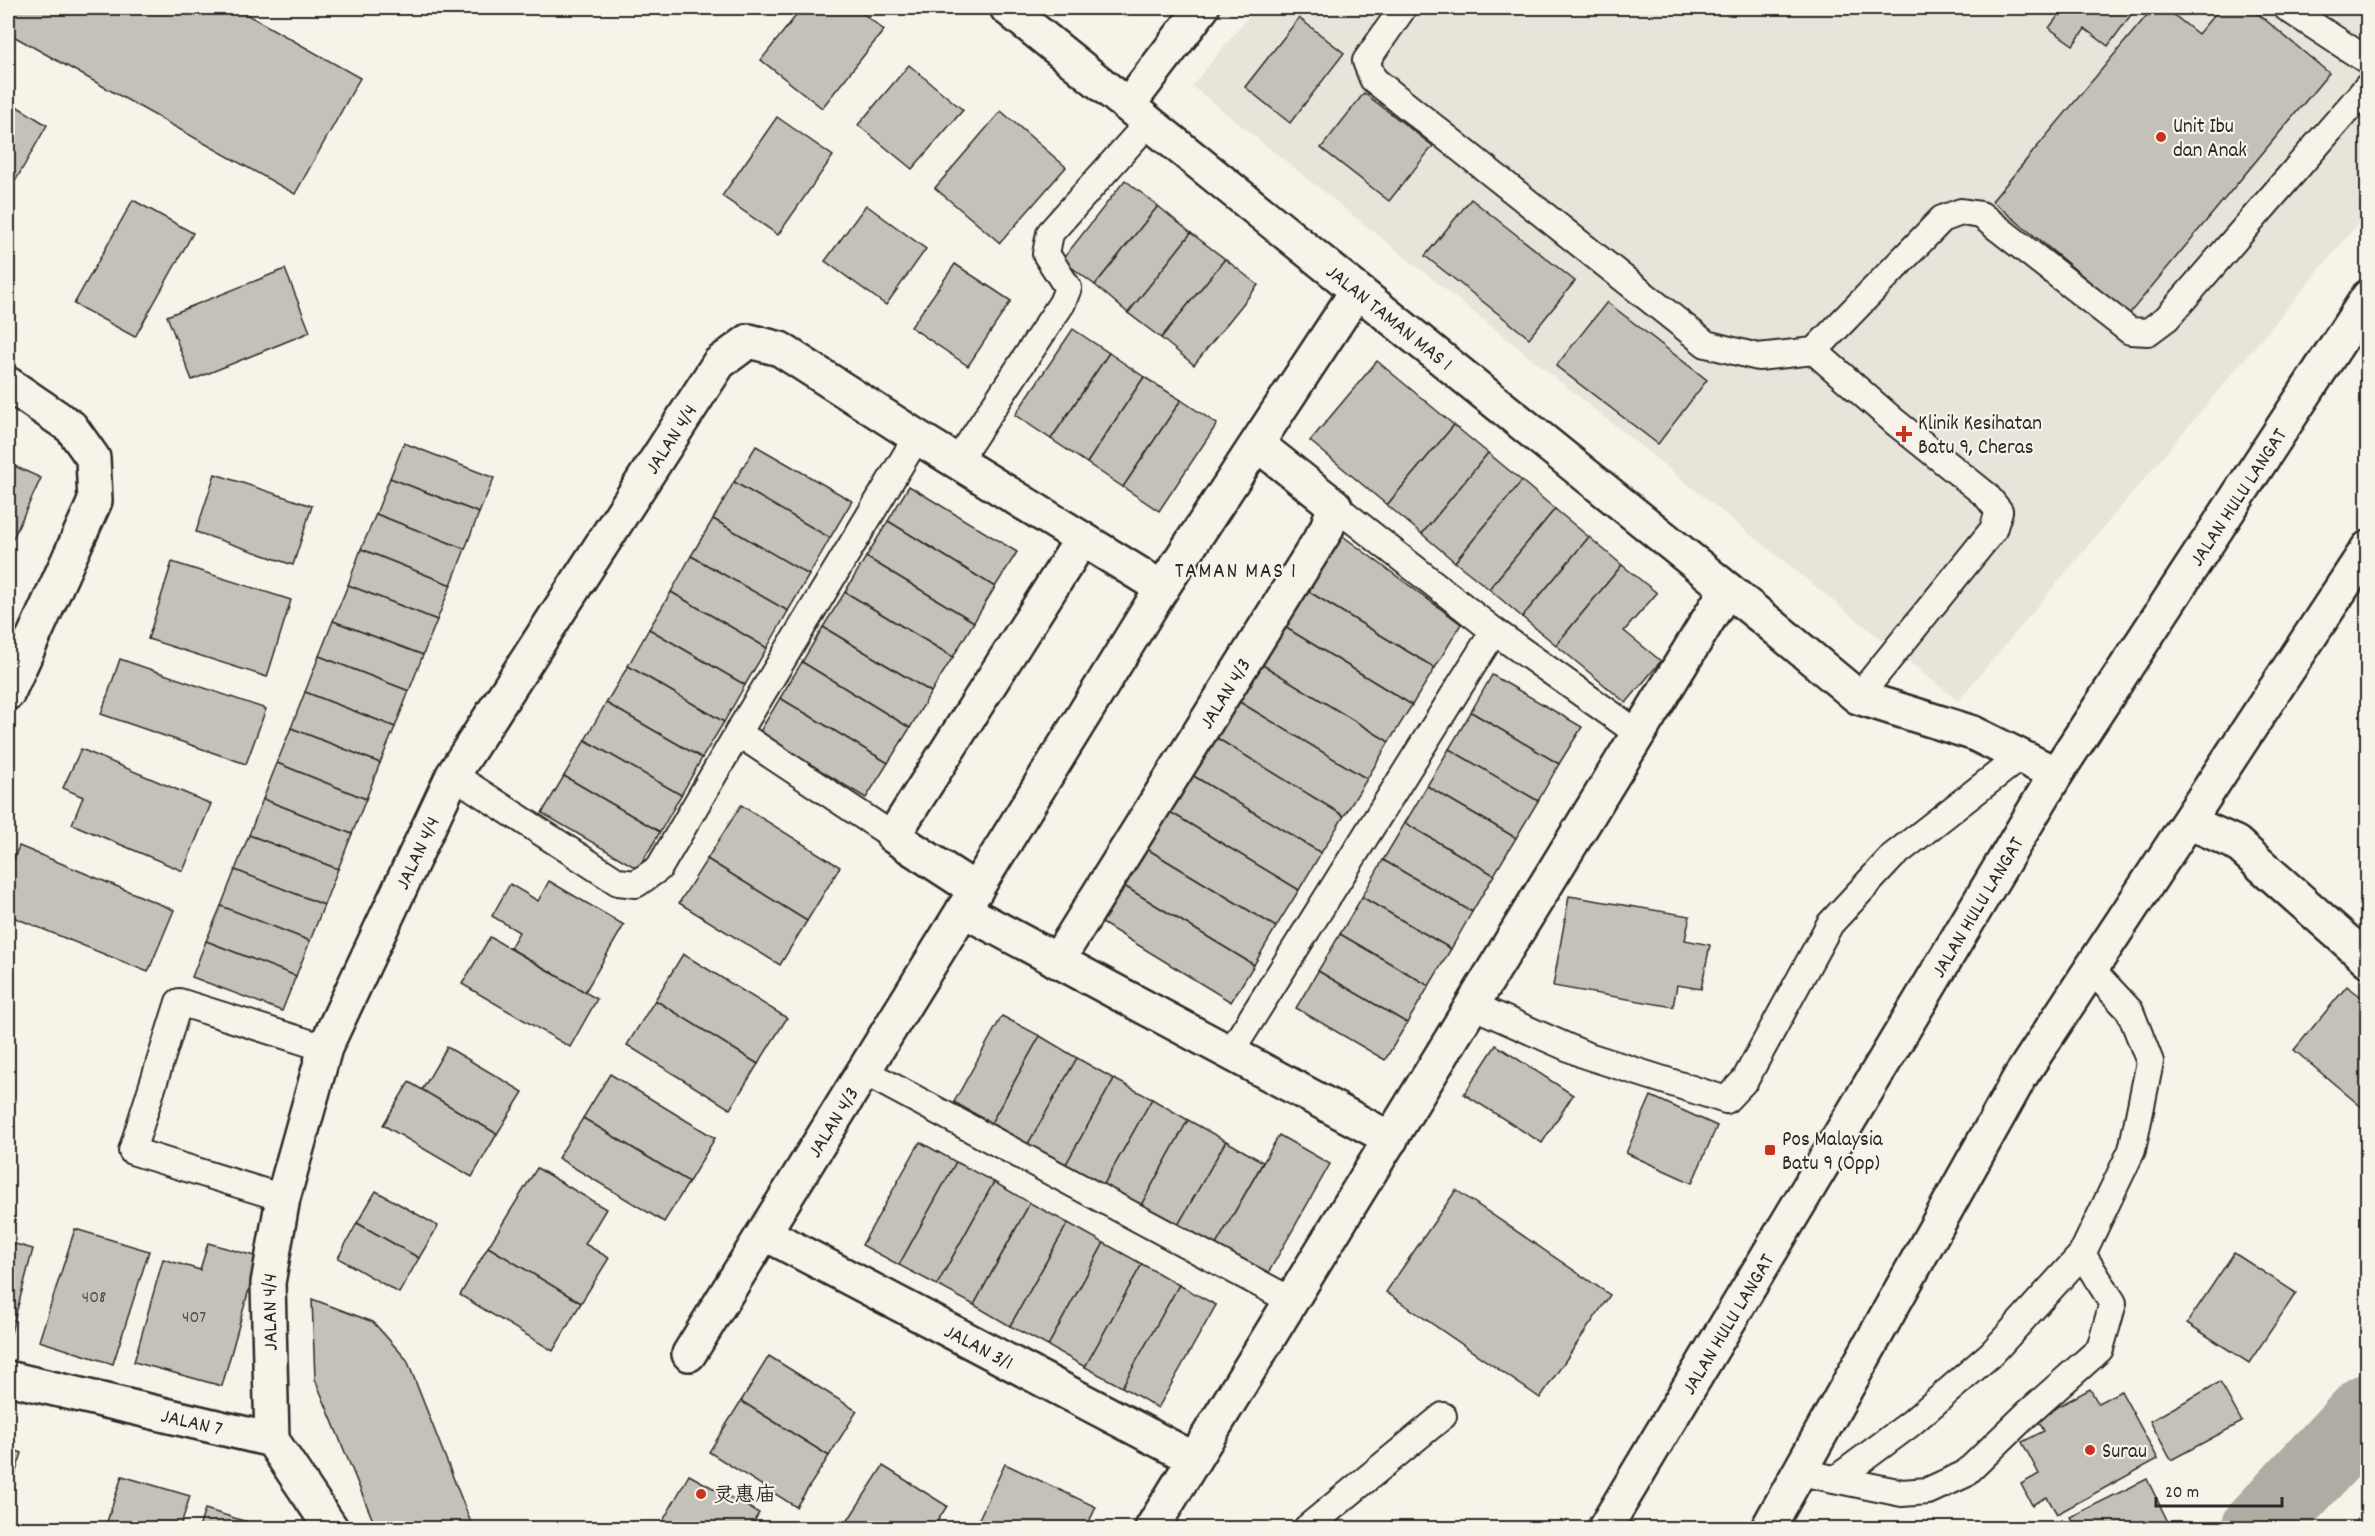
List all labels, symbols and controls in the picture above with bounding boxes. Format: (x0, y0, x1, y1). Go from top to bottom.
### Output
place label: Unit Ibu dan Anak (2173, 113, 2247, 167)
marker: Unit Ibu dan Anak (2154, 130, 2168, 144)
street label: JALAN TAMAN MAS 1 (1318, 259, 1458, 380)
street label: JALAN 4/4 (639, 399, 706, 481)
place label: Klinik Kesihatan Batu 9, Cheras (1918, 410, 2042, 464)
street label: JALAN HULU LANGAT (2184, 423, 2297, 573)
marker: Klinik Kesihatan Batu 9, Cheras (1895, 425, 1913, 443)
district label: TAMAN MAS 1 (1175, 557, 1297, 588)
street label: JALAN 4/3 (1193, 653, 1260, 736)
street label: JALAN 4/4 (389, 812, 449, 895)
street label: JALAN HULU LANGAT (1925, 831, 2033, 984)
street label: JALAN 4/3 (802, 1082, 868, 1165)
place label: Pos Malaysia Batu 9 (Opp) (1782, 1126, 1884, 1180)
marker: Pos Malaysia Batu 9 (Opp) (1763, 1143, 1777, 1157)
street label: JALAN HULU LANGAT (1676, 1249, 1784, 1402)
street label: JALAN 4/4 (256, 1271, 288, 1351)
house number: 408 (82, 1286, 106, 1311)
house number: 407 (182, 1306, 206, 1331)
street label: JALAN 3/1 (938, 1318, 1018, 1379)
street label: JALAN 7 (157, 1402, 225, 1446)
place label: Surau (2102, 1438, 2147, 1468)
marker: Surau (2083, 1443, 2097, 1457)
scale bar (2156, 1470, 2282, 1508)
text: 20 m (2165, 1481, 2199, 1506)
place label: 灵惠庙 (713, 1482, 776, 1512)
marker: 灵惠庙 (694, 1487, 708, 1501)

